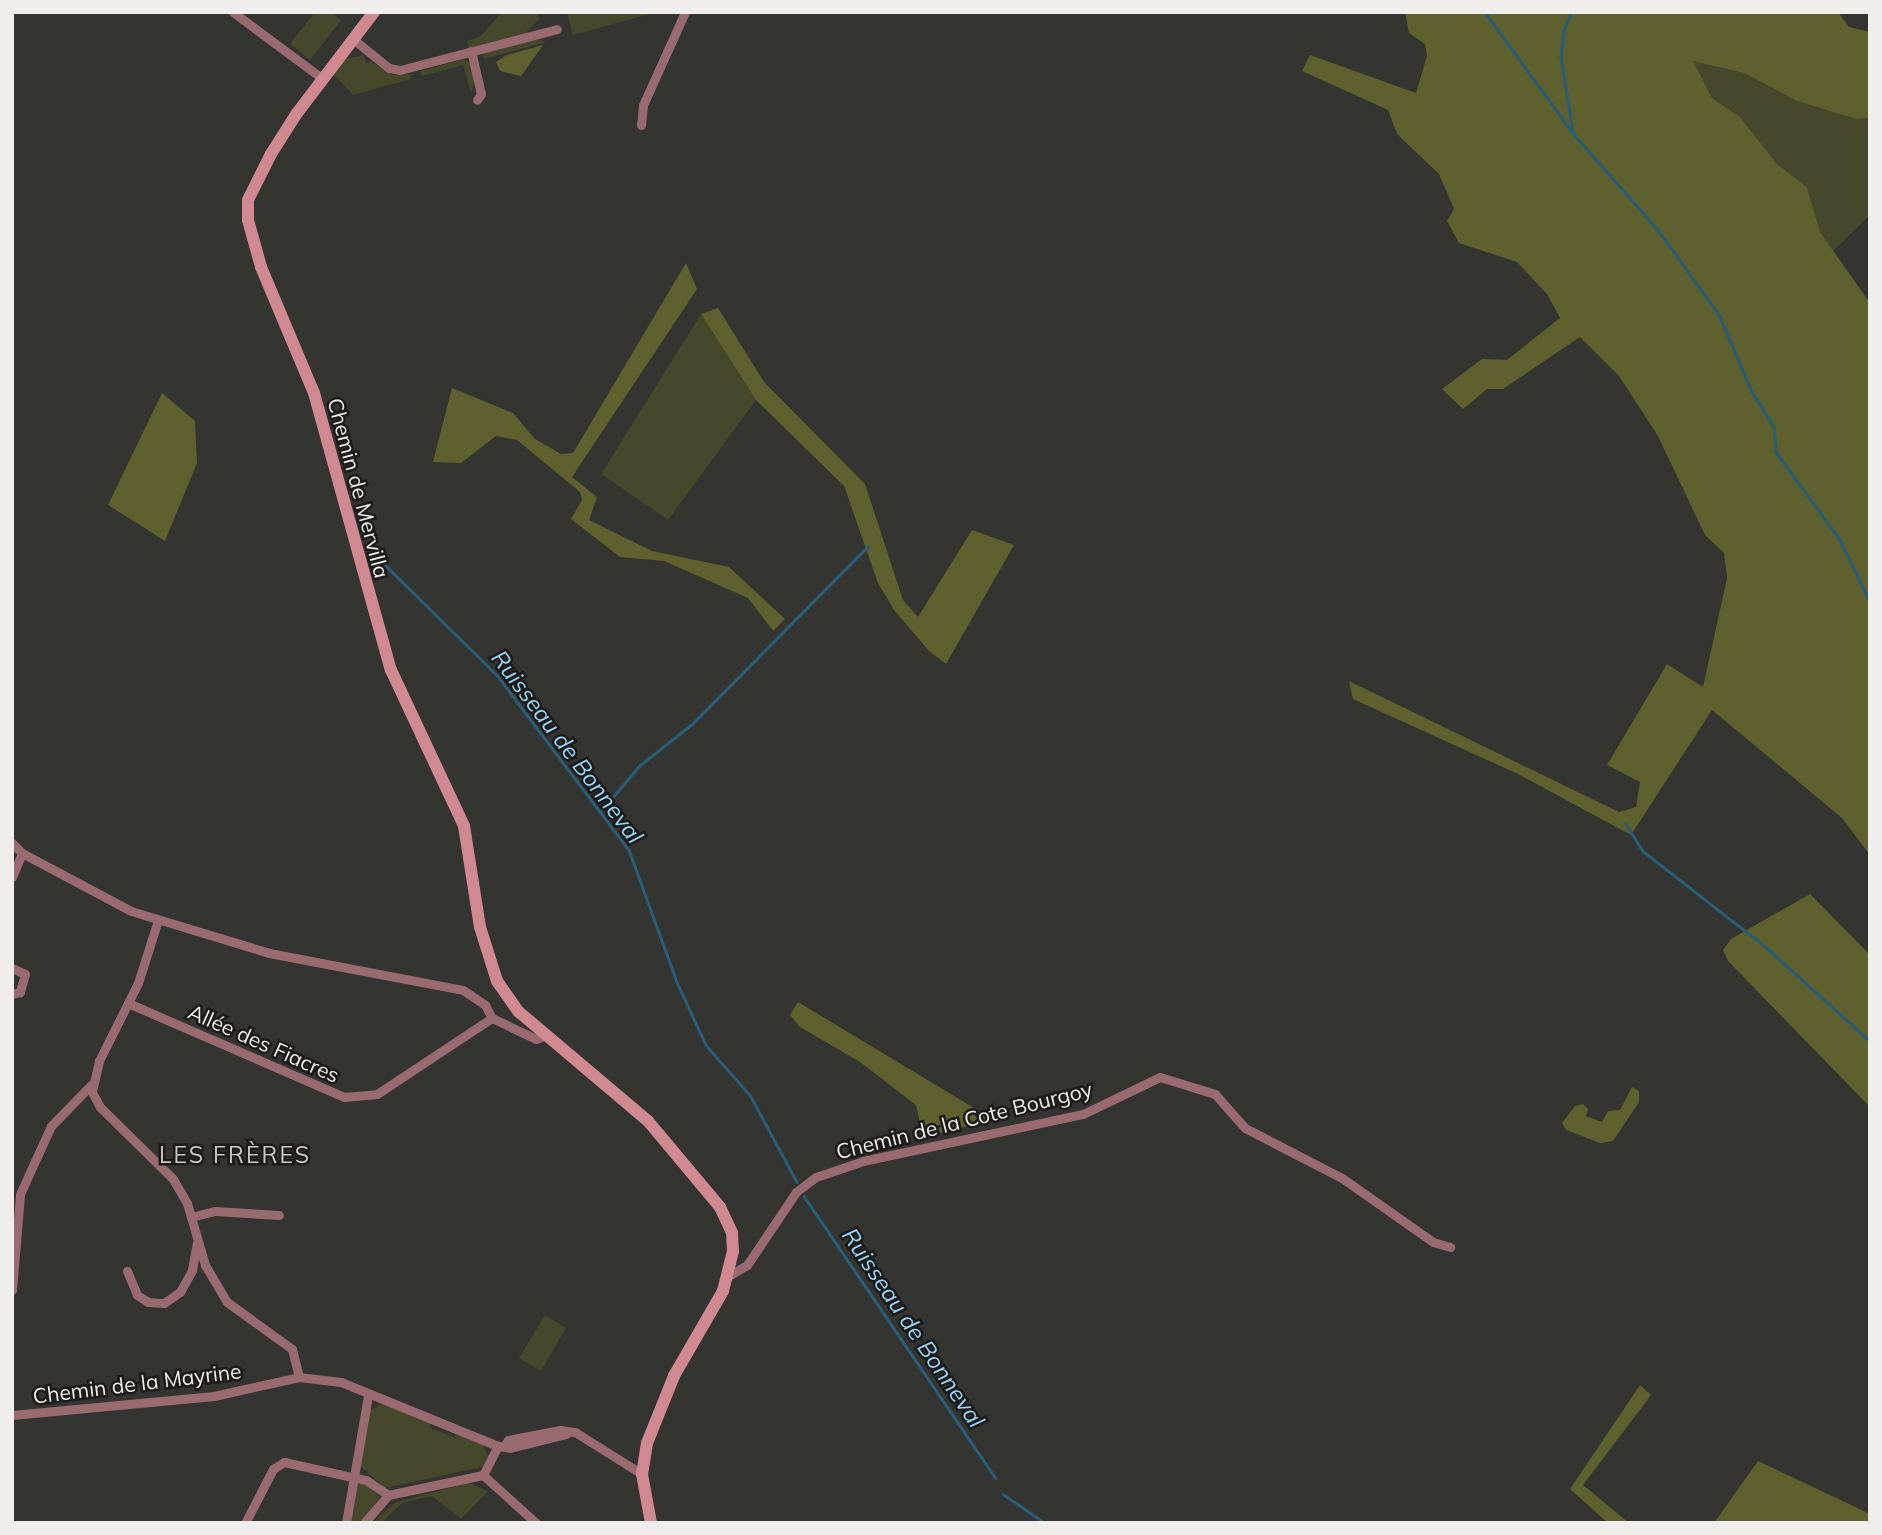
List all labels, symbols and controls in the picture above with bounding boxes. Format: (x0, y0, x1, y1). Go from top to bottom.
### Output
street label: Chemin de Mervilla (323, 395, 395, 581)
water label: Ruisseau de Bonneval (485, 645, 649, 849)
street label: Allée des Fiacres (185, 998, 343, 1088)
street label: Chemin de la Cote Bourgoy (833, 1076, 1095, 1164)
district label: LES FRÈRES (160, 1141, 310, 1169)
water label: Ruisseau de Bonneval (836, 1223, 990, 1433)
street label: Chemin de la Mayrine (31, 1358, 243, 1408)

